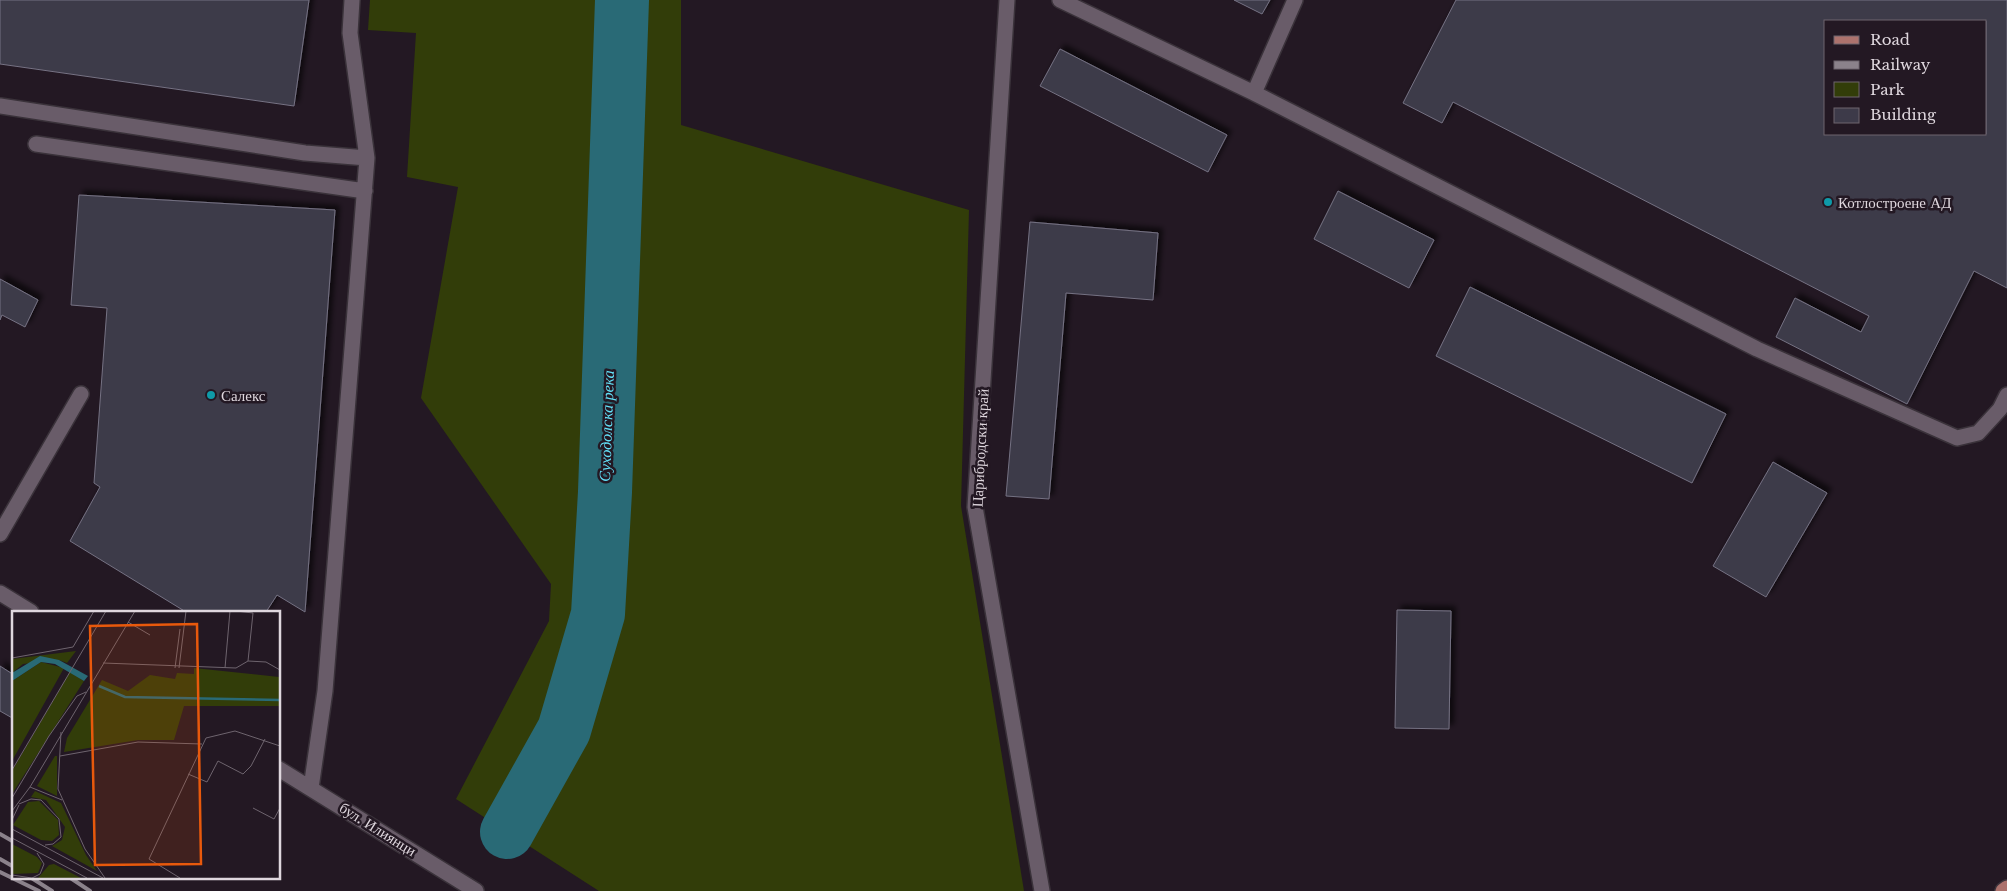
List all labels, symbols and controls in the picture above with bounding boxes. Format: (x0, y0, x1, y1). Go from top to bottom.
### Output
legend (1824, 20, 1987, 135)
text: Road (1870, 30, 1910, 49)
text: Railway (1870, 55, 1931, 74)
text: Park (1870, 80, 1906, 99)
text: Building (1870, 105, 1937, 124)
place label: Котлостроене АД (1838, 193, 1951, 212)
marker: Котлостроене АД (1822, 196, 1834, 208)
water label: Суходолска река (594, 370, 618, 482)
place label: Салекс (221, 386, 266, 405)
street label: Царибродски край (967, 388, 993, 508)
marker: Салекс (205, 389, 217, 401)
inset map (12, 611, 280, 878)
street label: бул. Илиянци (336, 798, 420, 860)

